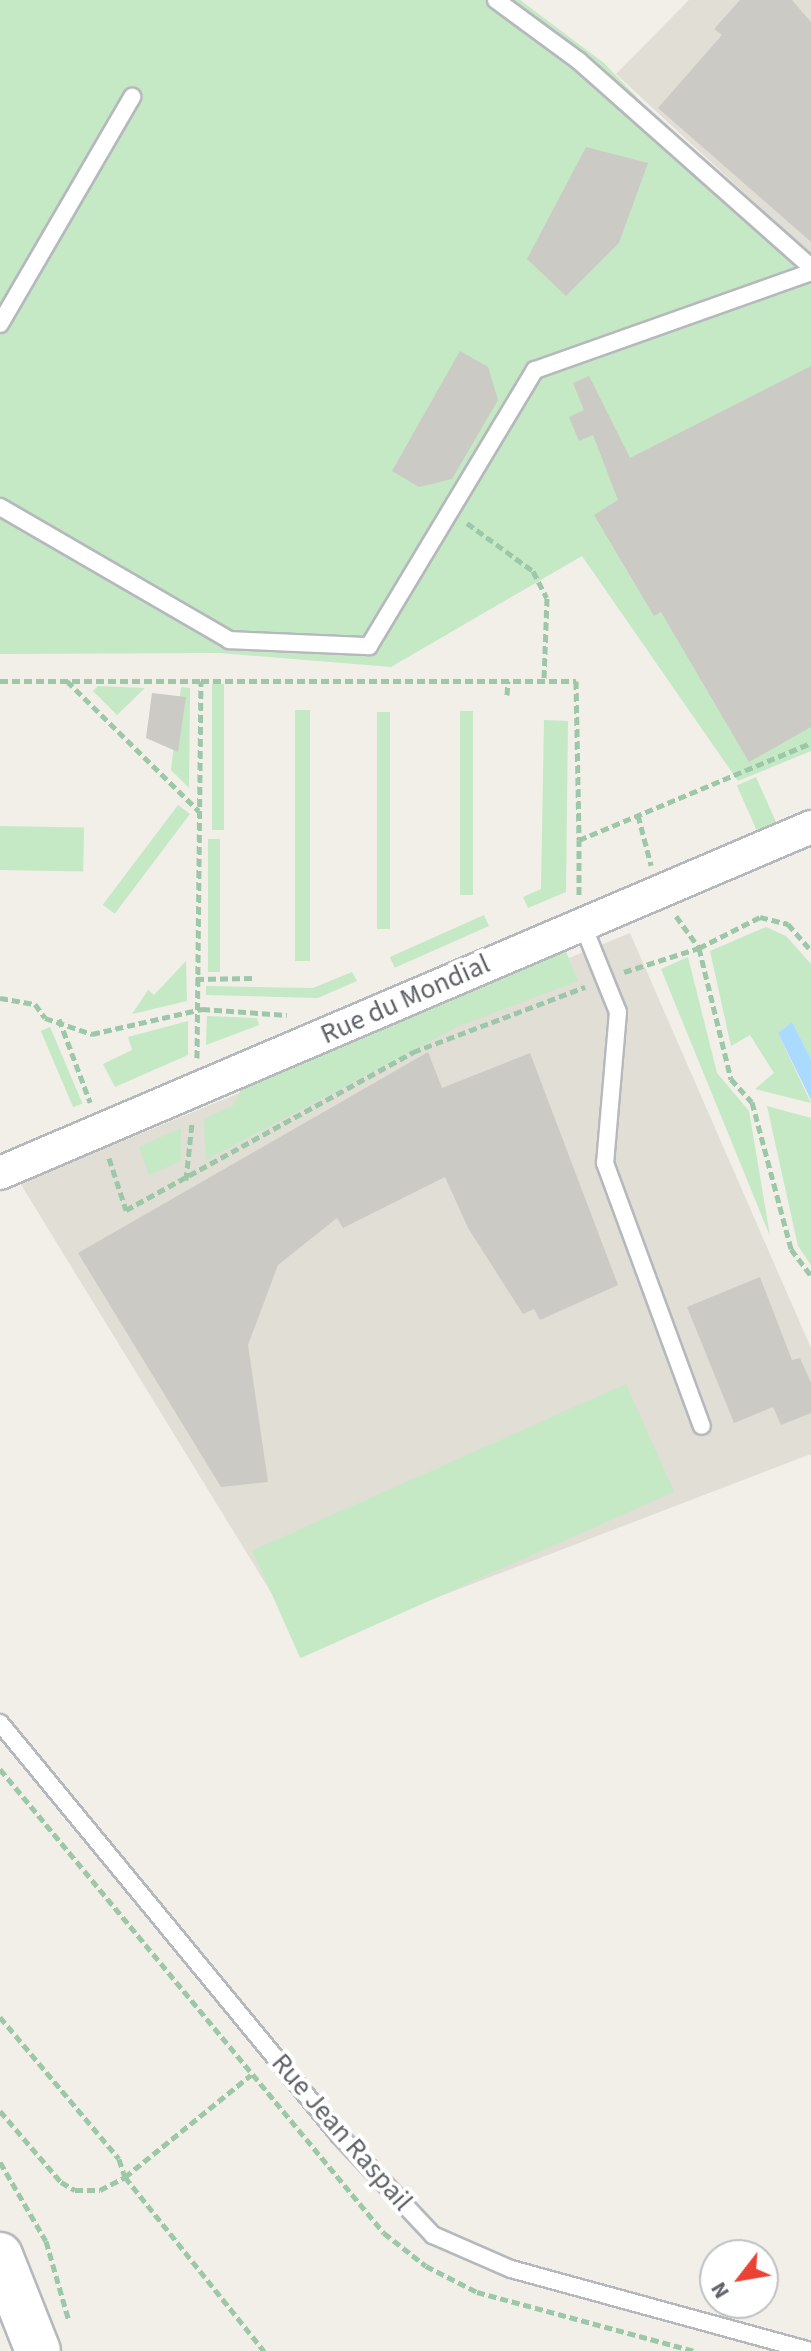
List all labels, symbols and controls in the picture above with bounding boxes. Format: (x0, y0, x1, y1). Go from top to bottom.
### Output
street label: Rue du Mondial (315, 947, 495, 1051)
street label: Rue Jean Raspail (265, 2046, 419, 2218)
north arrow (699, 2239, 779, 2319)
text: N (703, 2276, 738, 2305)

